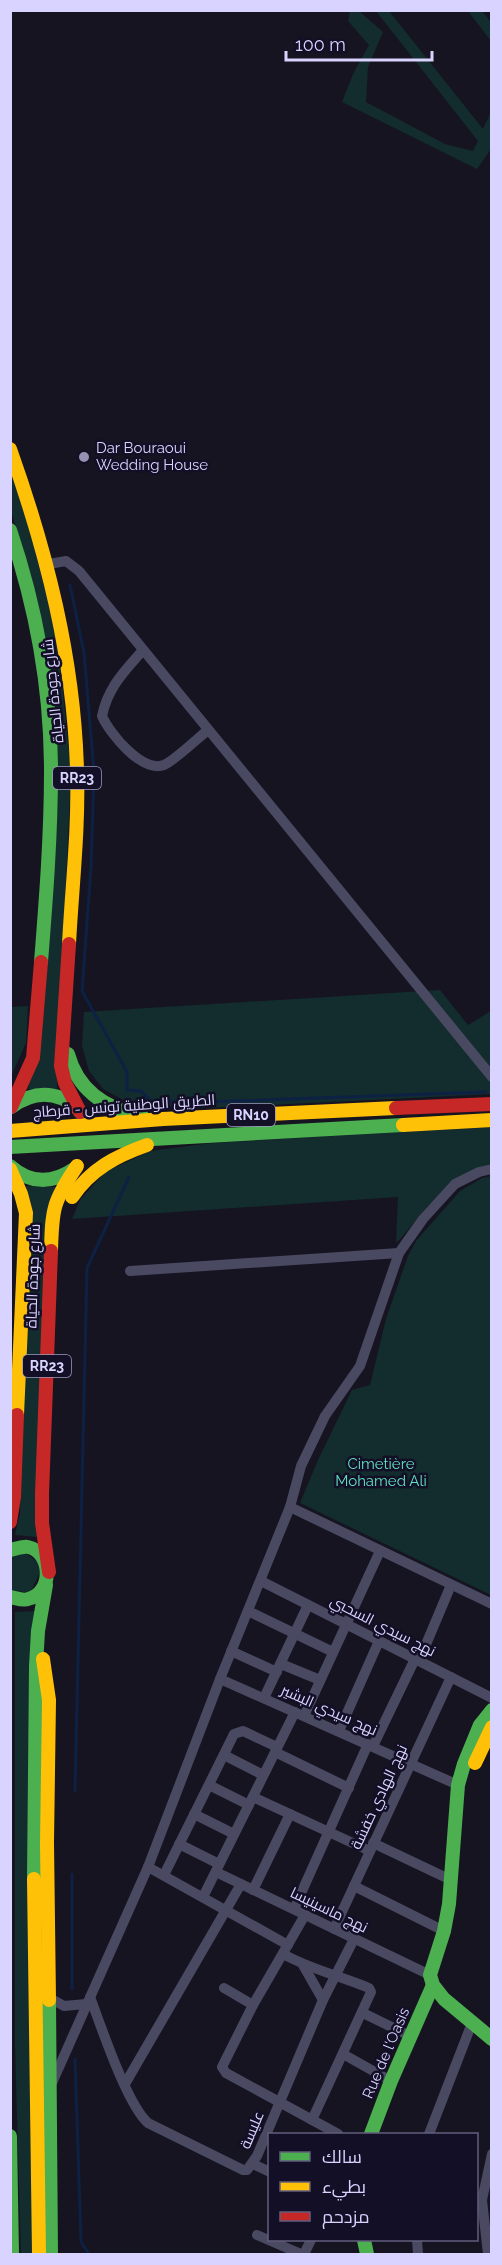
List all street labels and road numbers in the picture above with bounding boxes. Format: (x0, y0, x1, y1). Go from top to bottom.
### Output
street label: شارع جودة الحياة (39, 638, 69, 744)
road number: RR23 (53, 767, 101, 789)
street label: الطريق الوطنية تونس - قرطاج (32, 1091, 216, 1123)
road number: RN10 (227, 1104, 275, 1126)
street label: شارع جودة الحياة (22, 1223, 46, 1329)
road number: RR23 (23, 1355, 71, 1377)
street label: نهج سيدي السحبي (326, 1592, 439, 1663)
street label: نهج سيدي البشير (276, 1680, 380, 1742)
street label: نهج الهادي خفشة (347, 1742, 414, 1854)
street label: نهج ماسينيسا (286, 1883, 371, 1938)
street label: Rue de l'Oasis (359, 2005, 413, 2101)
street label: عليسة (236, 2108, 268, 2152)

